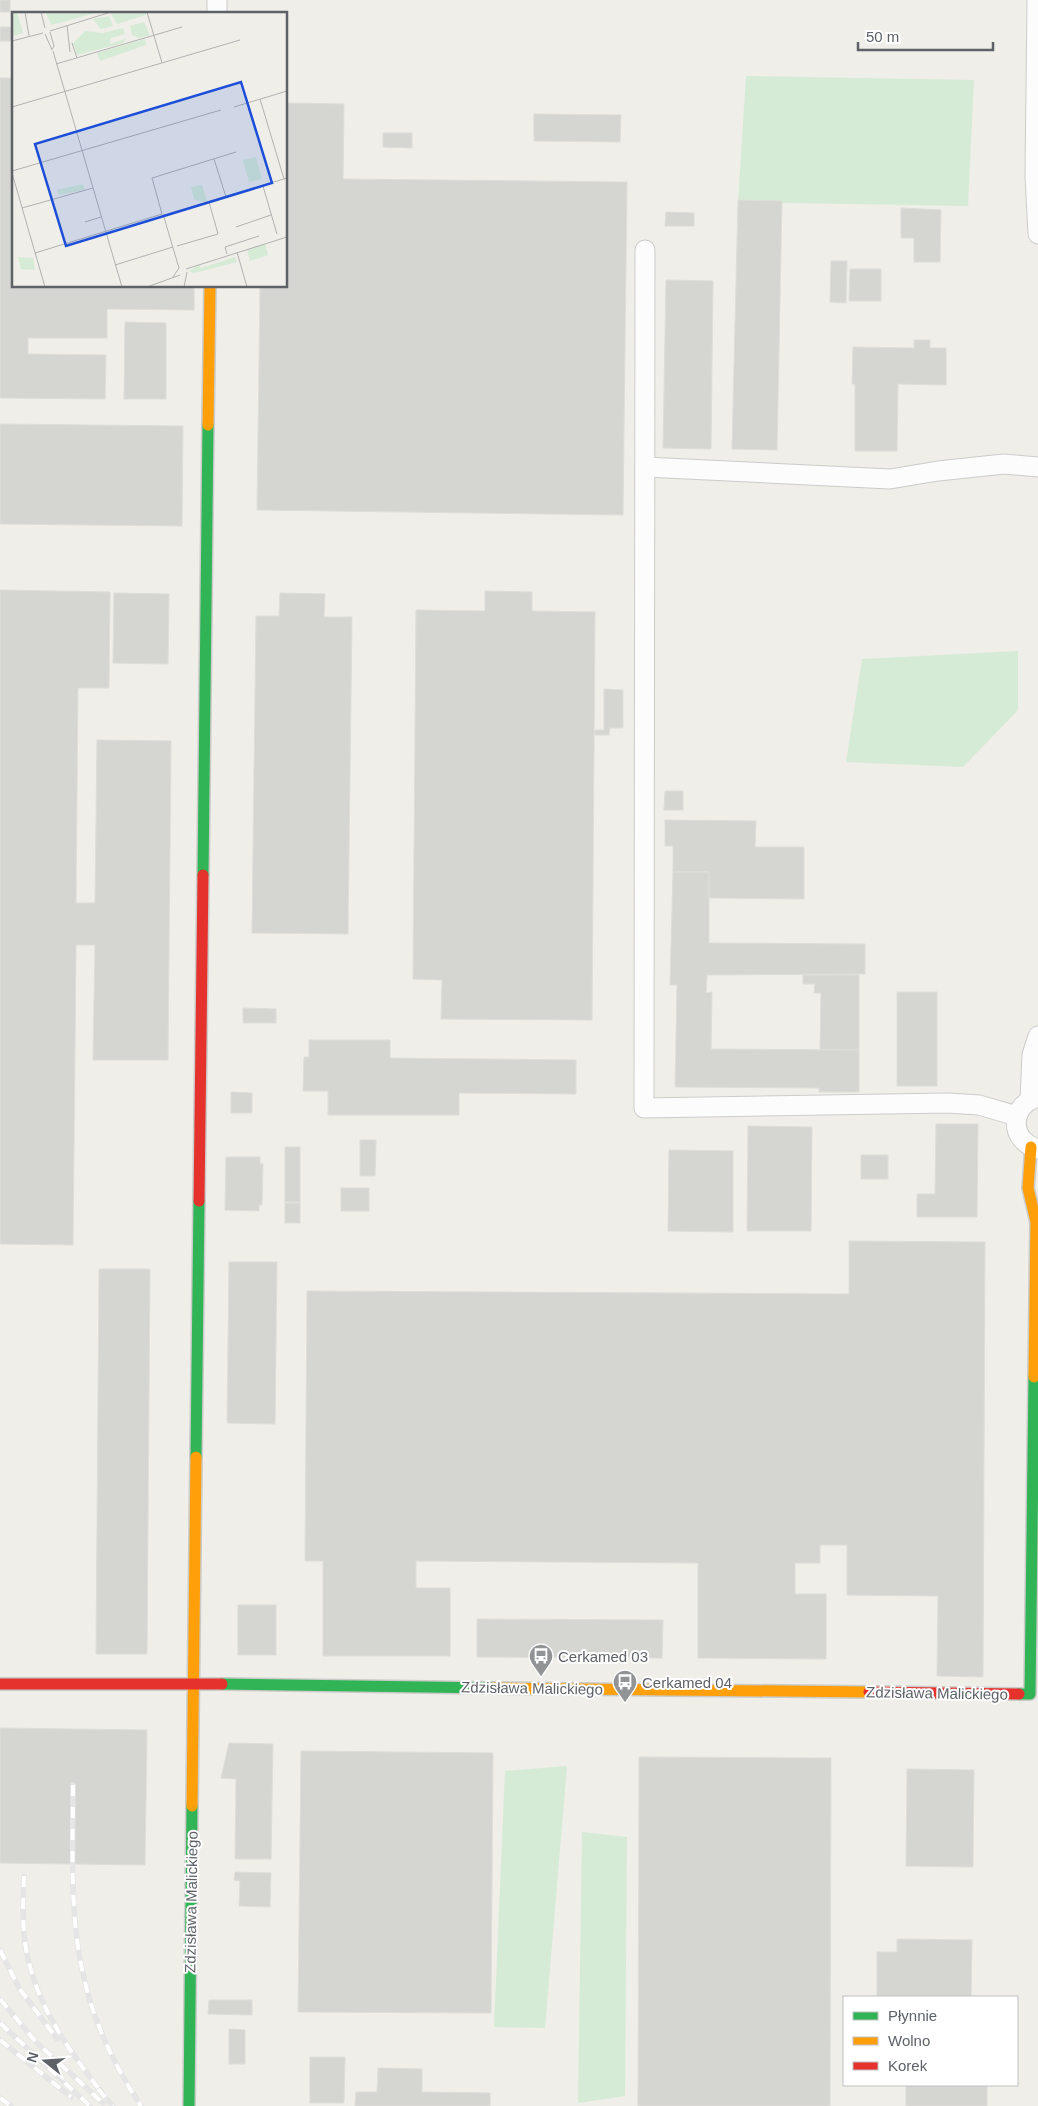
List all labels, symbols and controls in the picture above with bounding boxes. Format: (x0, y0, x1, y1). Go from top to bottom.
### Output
inset map (12, 12, 288, 288)
scale bar (858, 20, 993, 52)
text: 50 m (866, 28, 899, 45)
bus stop icon: Cerkamed 03 (528, 1643, 554, 1677)
place label: Cerkamed 03 (558, 1648, 648, 1665)
bus stop icon: Cerkamed 04 (612, 1669, 638, 1703)
place label: Cerkamed 04 (642, 1674, 732, 1691)
street label: Zdzisława Malickiego (461, 1678, 603, 1698)
street label: Zdzisława Malickiego (866, 1683, 1008, 1703)
street label: Zdzisława Malickiego (181, 1831, 201, 1973)
legend (843, 1996, 1018, 2086)
text: Płynnie (888, 2007, 937, 2024)
text: Wolno (888, 2032, 930, 2049)
north arrow (20, 2036, 70, 2086)
text: N (23, 2050, 42, 2064)
text: Korek (888, 2057, 928, 2074)

